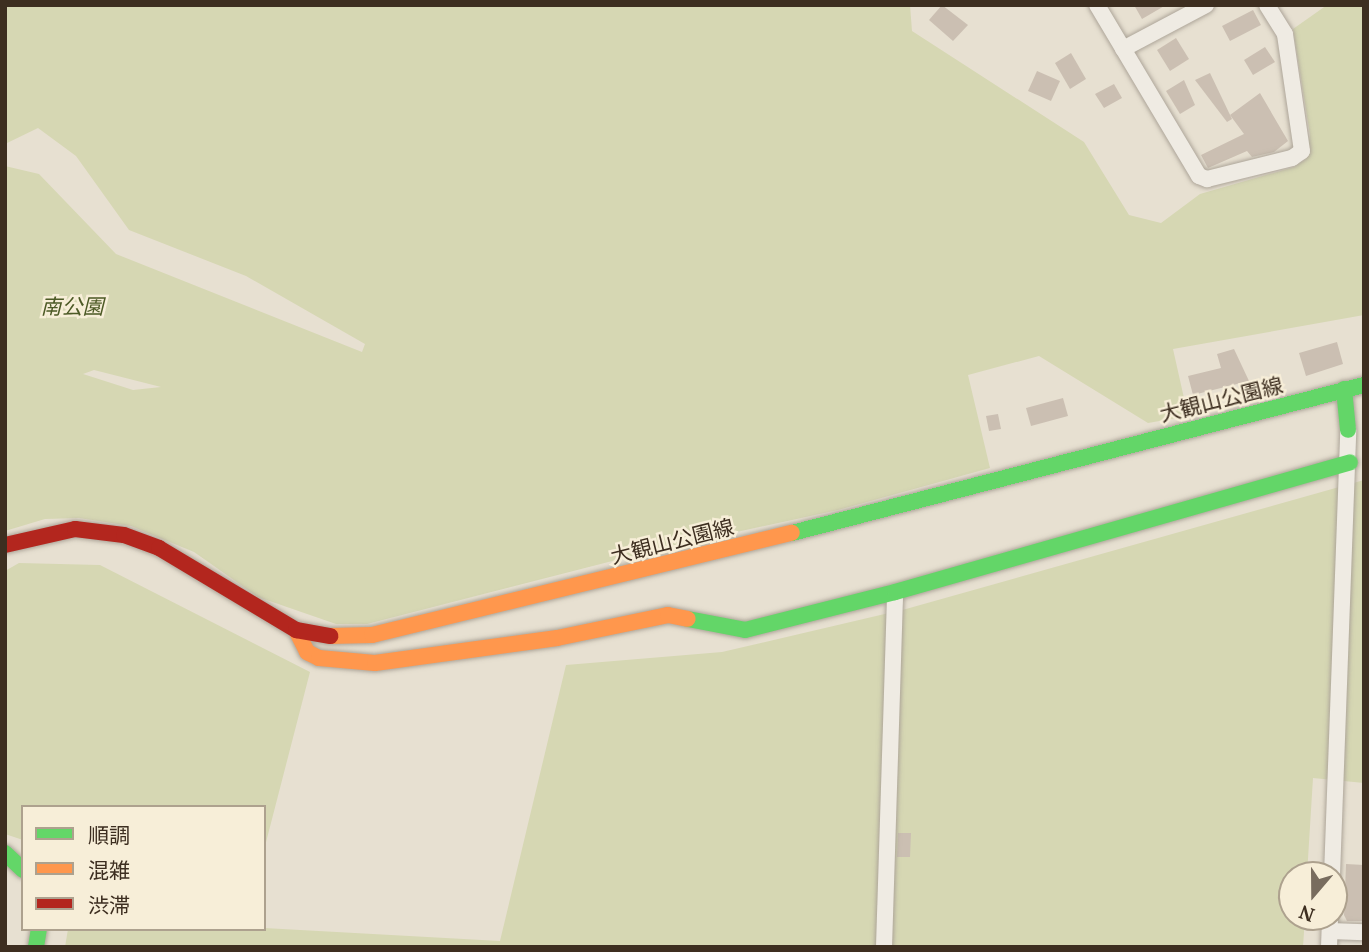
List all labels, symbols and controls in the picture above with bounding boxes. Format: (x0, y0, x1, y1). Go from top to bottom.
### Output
park label: 南公園 (41, 293, 103, 319)
street label: 大観山公園線 (1157, 372, 1285, 426)
street label: 大観山公園線 (608, 514, 736, 568)
legend (21, 805, 266, 931)
text: 順調 (88, 821, 130, 849)
text: 混雑 (88, 856, 130, 884)
north arrow (1278, 861, 1348, 931)
text: 渋滞 (88, 891, 130, 919)
text: N (1295, 900, 1317, 929)

